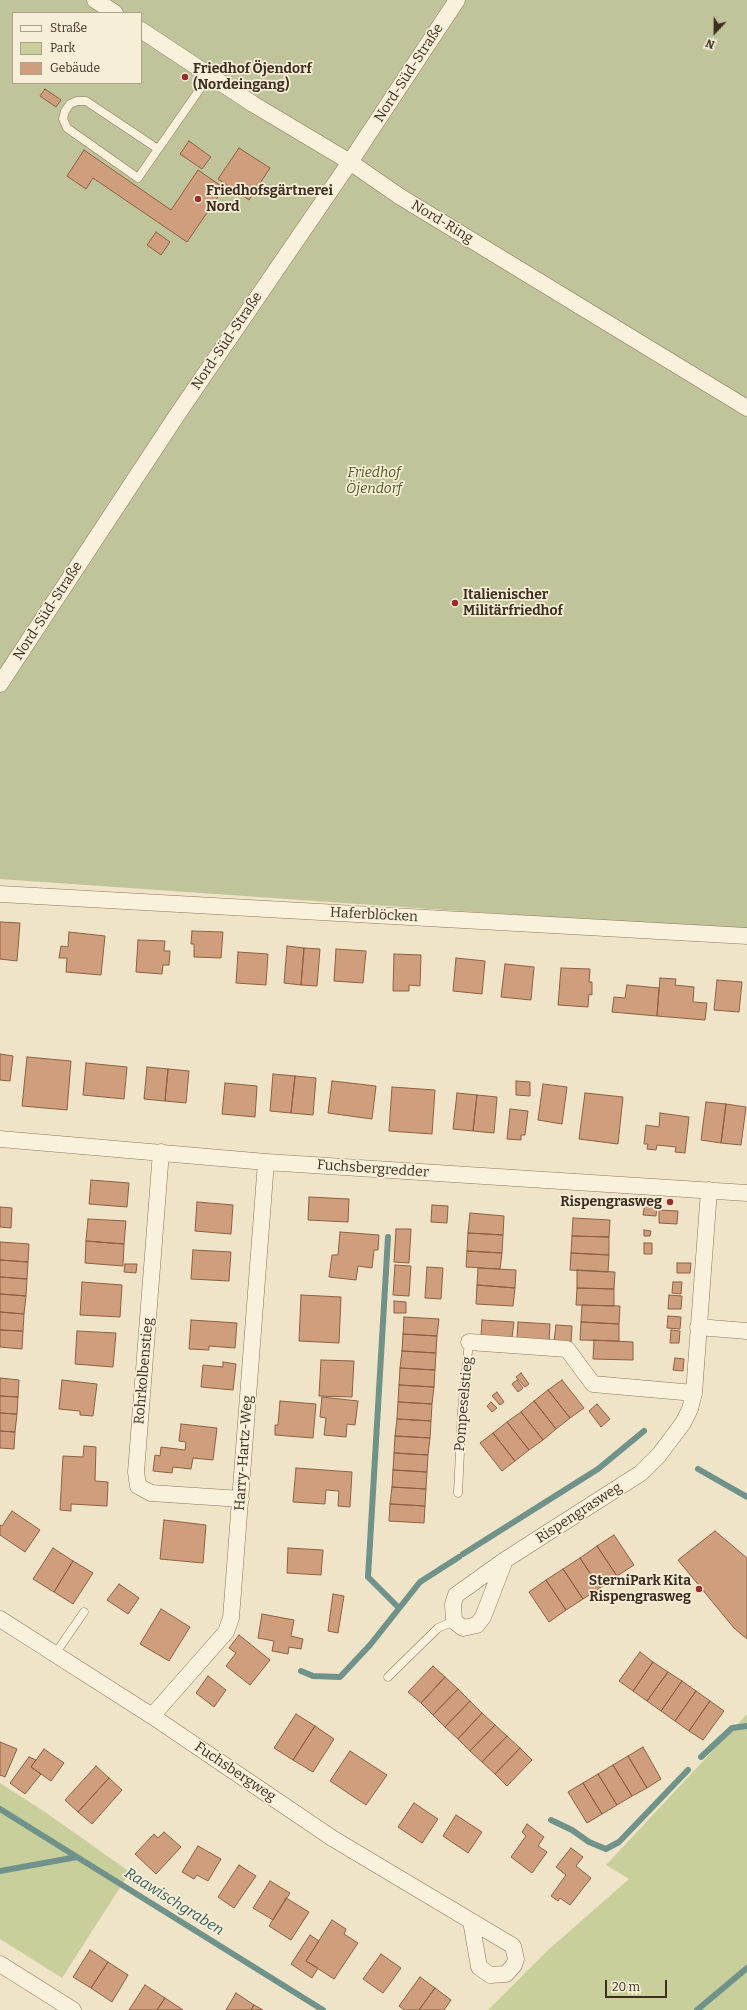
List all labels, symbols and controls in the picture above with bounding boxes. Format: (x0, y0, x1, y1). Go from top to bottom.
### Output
legend (12, 12, 142, 84)
north arrow (695, 12, 735, 52)
text: Straße (50, 21, 87, 35)
street label: Nord-Süd-Straße (371, 21, 447, 125)
text: N (704, 36, 717, 51)
text: Park (50, 41, 75, 55)
text: Gebäude (50, 61, 100, 75)
place label: Friedhof Öjendorf (Nordeingang) (193, 61, 312, 94)
marker: Friedhof Öjendorf (Nordeingang) (180, 72, 190, 82)
place label: Friedhofsgärtnerei Nord (206, 183, 333, 216)
marker: Friedhofsgärtnerei Nord (193, 194, 203, 204)
street label: Nord-Ring (408, 197, 476, 247)
street label: Nord-Süd-Straße (188, 289, 266, 393)
park label: Friedhof Öjendorf (346, 465, 402, 498)
street label: Nord-Süd-Straße (10, 559, 86, 663)
place label: Italienischer Militärfriedhof (463, 587, 563, 620)
marker: Italienischer Militärfriedhof (450, 598, 460, 608)
street label: Haferblöcken (330, 904, 418, 926)
street label: Fuchsbergredder (317, 1157, 429, 1181)
place label: Rispengrasweg (560, 1194, 662, 1210)
marker: Rispengrasweg (665, 1197, 675, 1207)
street label: Rohrkolbenstieg (131, 1317, 157, 1425)
street label: Pompeselstieg (451, 1356, 477, 1452)
street label: Harry-Hartz-Weg (232, 1395, 256, 1511)
street label: Rispengrasweg (533, 1479, 625, 1547)
place label: SterniPark Kita Rispengrasweg (589, 1573, 691, 1606)
marker: SterniPark Kita Rispengrasweg (694, 1584, 704, 1594)
street label: Fuchsbergweg (191, 1739, 279, 1805)
water label: Raawischgraben (121, 1864, 227, 1940)
scale bar (607, 1972, 669, 1998)
text: 20 m (612, 1980, 640, 1994)

